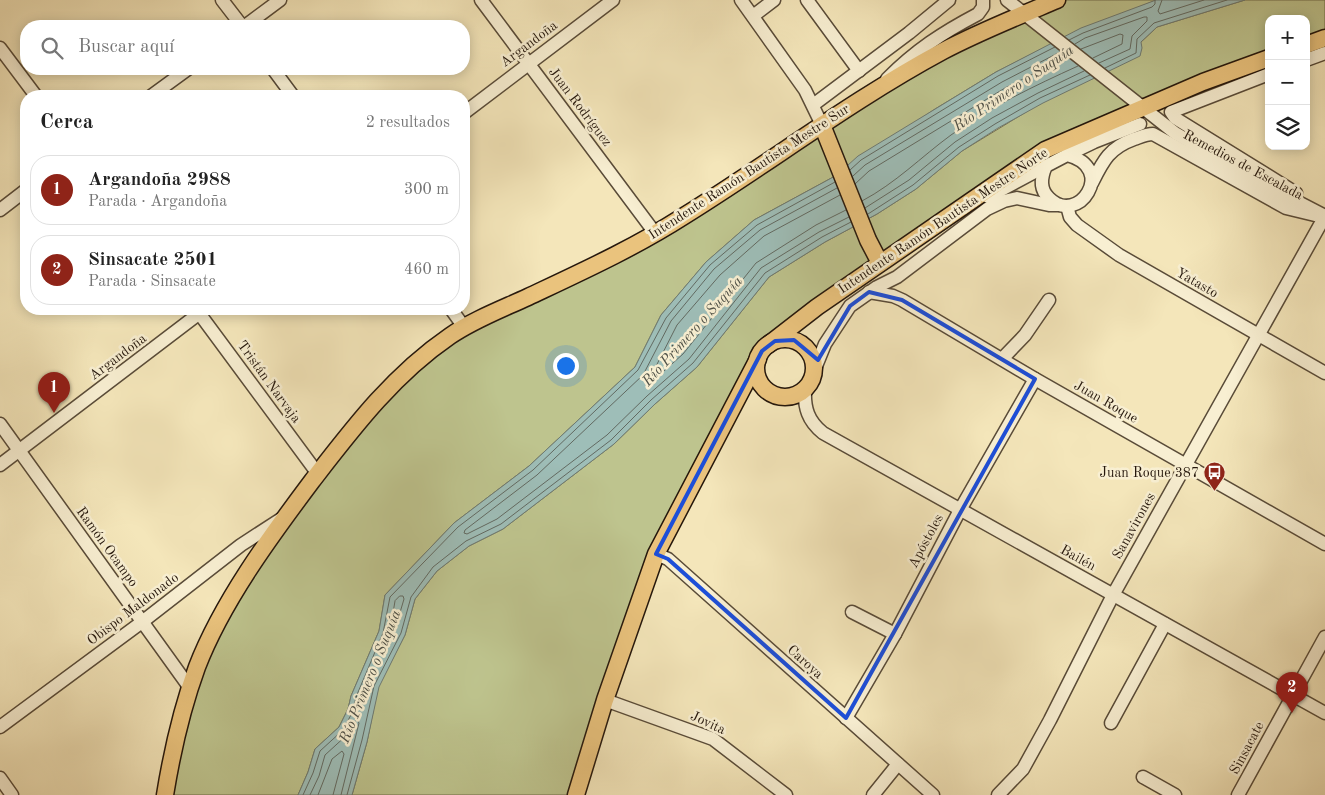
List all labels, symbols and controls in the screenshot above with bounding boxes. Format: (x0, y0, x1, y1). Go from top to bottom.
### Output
map controls (1265, 15, 1310, 150)
button: + (1265, 15, 1310, 60)
street label: Argandoña (498, 18, 560, 70)
search box (20, 20, 470, 75)
icon: search (38, 34, 66, 62)
text: Buscar aquí (78, 38, 174, 57)
water label: Río Primero o Suquía (950, 43, 1077, 135)
button: − (1265, 60, 1310, 105)
street label: Juan Rodríguez (546, 65, 614, 149)
street label: Intendente Ramón Bautista Mestre Sur (646, 102, 852, 242)
button: layers (1265, 105, 1310, 150)
text: Cerca (40, 112, 93, 133)
text: 2 resultados (366, 115, 450, 131)
street label: Remedios de Escalada (1181, 128, 1305, 203)
street label: Intendente Ramón Bautista Mestre Norte (836, 145, 1050, 297)
text: Argandoña 2988 (88, 171, 231, 190)
text: 1 (52, 182, 62, 198)
text: 300 m (404, 182, 449, 198)
text: Parada · Argandoña (88, 194, 227, 210)
text: Sinsacate 2501 (88, 251, 218, 270)
text: 2 (52, 262, 62, 278)
text: 460 m (404, 262, 449, 278)
street label: Yatasto (1174, 265, 1220, 301)
text: Parada · Sinsacate (88, 274, 216, 290)
water label: Río Primero o Suquía (639, 274, 746, 390)
street label: Argandoña (87, 331, 149, 383)
street label: Tristán Narvaja (235, 338, 303, 426)
your location (553, 353, 579, 379)
pin: 1 (38, 372, 70, 413)
street label: Juan Roque (1072, 378, 1140, 426)
bus stop icon: Juan Roque 387 (1203, 461, 1227, 492)
place label: Juan Roque 387 (1099, 466, 1199, 480)
street label: Sanavirones (1110, 490, 1158, 562)
street label: Ramón Ocampo (74, 505, 140, 589)
street label: Apóstoles (906, 512, 946, 570)
street label: Bailén (1058, 543, 1098, 574)
street label: Obispo Maldonado (85, 570, 181, 648)
water label: Río Primero o Suquía (337, 608, 405, 747)
street label: Caroya (784, 642, 826, 682)
pin: 2 (1276, 672, 1308, 713)
street label: Jovita (688, 709, 728, 737)
street label: Sinsacate (1227, 719, 1267, 777)

